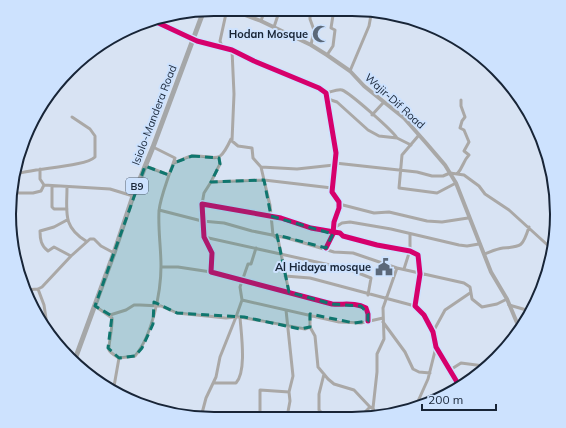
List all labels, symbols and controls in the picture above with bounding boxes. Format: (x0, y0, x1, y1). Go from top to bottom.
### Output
mosque icon: Hodan Mosque (311, 24, 331, 44)
place label: Hodan Mosque (229, 27, 308, 41)
street label: Isiolo-Mandera Road (128, 63, 180, 167)
street label: Wajir-Dif Road (362, 70, 428, 132)
road number: B9 (126, 178, 148, 194)
public building icon: Al Hidaya mosque (374, 257, 394, 277)
place label: Al Hidaya mosque (275, 260, 371, 274)
scale bar (422, 386, 496, 412)
text: 200 m (428, 392, 463, 407)

